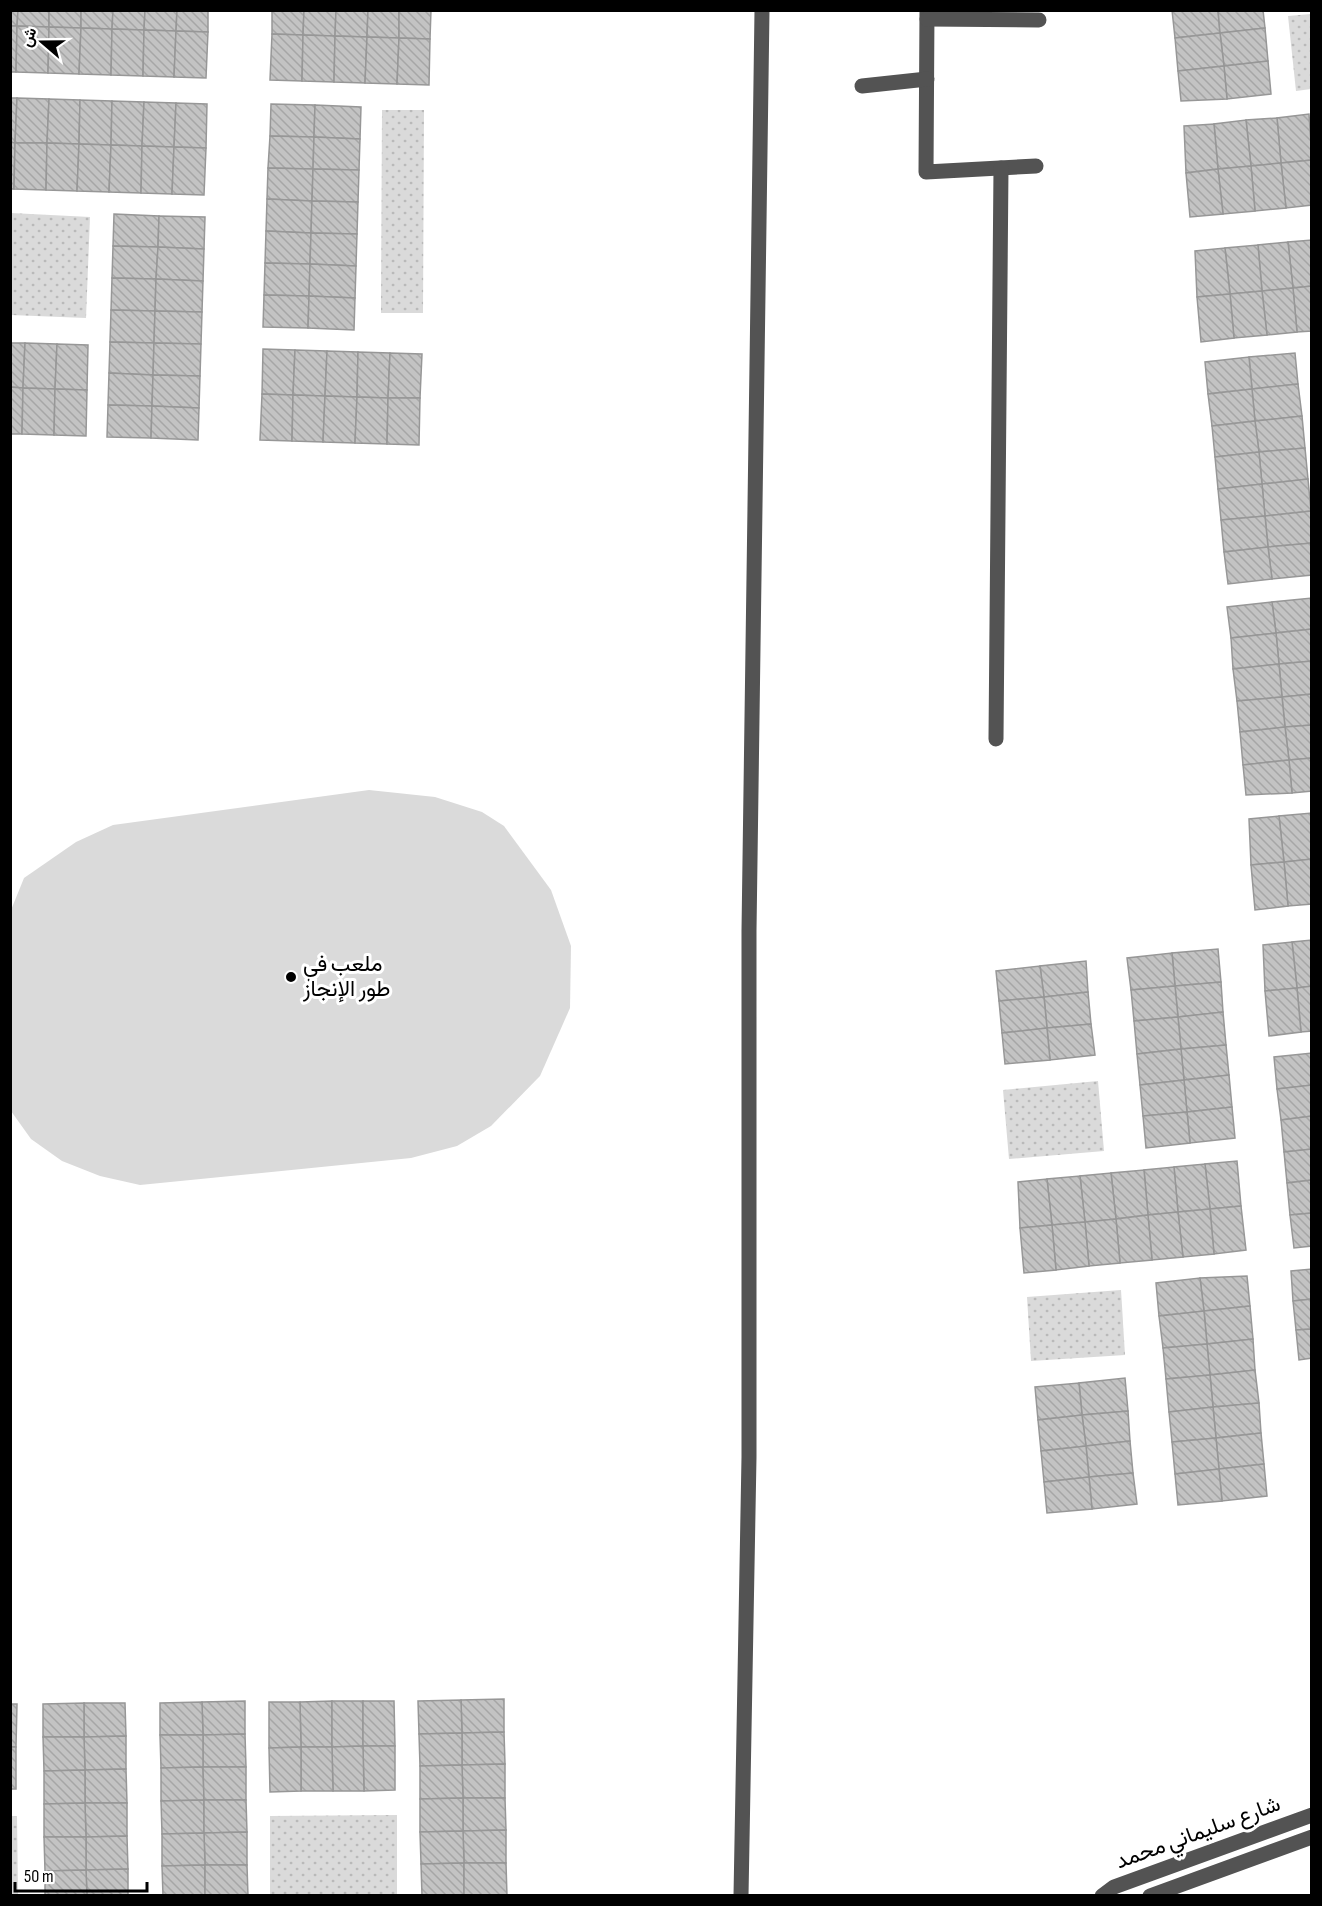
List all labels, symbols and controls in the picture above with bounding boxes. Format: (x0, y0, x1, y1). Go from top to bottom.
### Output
north arrow (12, 12, 72, 72)
text: ش (17, 25, 42, 50)
place label: ملعب في طور الإنجاز (302, 951, 390, 1003)
marker: ملعب في طور الإنجاز (284, 970, 298, 984)
street label: شارع سليماني محمد (1112, 1791, 1286, 1879)
scale bar (15, 1855, 147, 1893)
text: 50 m (24, 1866, 54, 1887)

